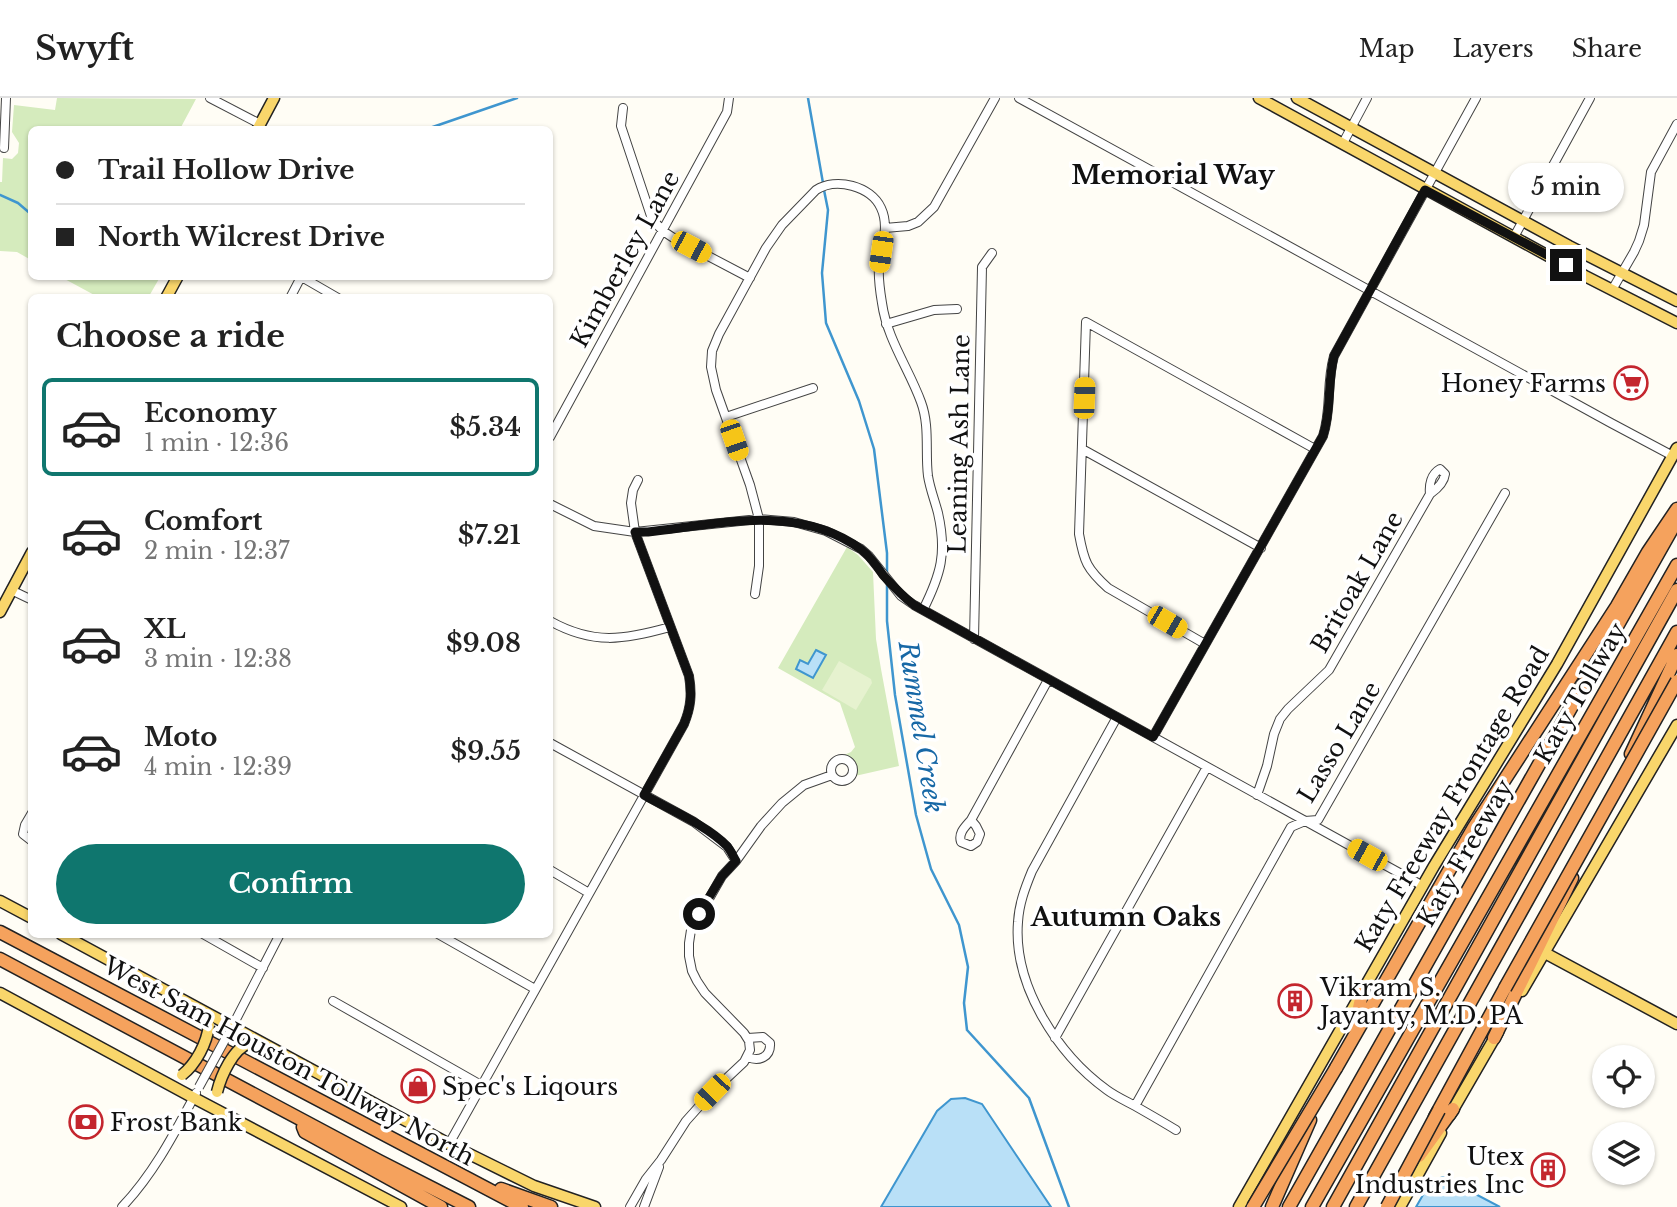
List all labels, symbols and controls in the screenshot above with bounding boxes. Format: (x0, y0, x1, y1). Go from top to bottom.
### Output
text: Swyft (35, 28, 134, 69)
text: Map (1359, 34, 1415, 63)
text: Layers (1453, 34, 1534, 63)
text: Share (1572, 34, 1642, 63)
text: Trail Hollow Drive (98, 154, 354, 186)
district label: Memorial Way (1071, 159, 1275, 191)
callout: 5 min (1508, 164, 1624, 212)
street label: Kimberley Lane (564, 166, 686, 352)
text: 5 min (1531, 173, 1601, 201)
text: North Wilcrest Drive (98, 221, 385, 253)
car (668, 228, 715, 266)
car (868, 230, 895, 274)
route end (1550, 249, 1582, 281)
text: Choose a ride (56, 316, 285, 356)
street label: Leaning Ash Lane (943, 334, 975, 554)
supermarket icon: Honey Farms (1612, 364, 1650, 402)
place label: Honey Farms (1441, 369, 1606, 398)
car (1073, 377, 1096, 419)
icon: car (60, 396, 123, 459)
text: Economy (144, 397, 277, 429)
text: $5.34 (449, 411, 521, 443)
car (718, 417, 751, 463)
text: 1 min · 12:36 (144, 429, 289, 457)
icon: car (60, 504, 123, 567)
text: Comfort (144, 505, 262, 537)
street label: Britoak Lane (1305, 506, 1409, 658)
text: $7.21 (458, 519, 521, 551)
text: 2 min · 12:37 (144, 537, 290, 565)
car (1144, 602, 1191, 642)
icon: car (60, 612, 123, 675)
text: XL (144, 613, 186, 645)
street label: Katy Tollway (1528, 617, 1632, 769)
text: $9.08 (446, 627, 521, 659)
water label: Rummel Creek (891, 638, 950, 815)
street label: Katy Freeway Frontage Road (1349, 640, 1555, 958)
text: 3 min · 12:38 (144, 645, 292, 673)
street label: Lasso Lane (1292, 676, 1386, 808)
icon: car (60, 720, 123, 783)
text: Moto (144, 721, 217, 753)
text: $9.55 (451, 735, 521, 767)
text: 4 min · 12:39 (144, 753, 292, 781)
street label: Katy Freeway (1411, 774, 1519, 932)
car (1344, 836, 1391, 874)
button: Confirm (56, 844, 525, 924)
route start (683, 898, 715, 930)
district label: Autumn Oaks (1030, 901, 1221, 933)
street label: West Sam Houston Tollway North (98, 950, 479, 1171)
place label: Vikram S. Jayanty, M.D. PA (1317, 973, 1523, 1030)
building icon: Vikram S. Jayanty, M.D. PA (1276, 982, 1314, 1020)
map controls (1592, 1045, 1655, 1185)
button: locate (1592, 1045, 1655, 1108)
shop icon: Spec's Liqours (399, 1067, 437, 1105)
car (690, 1070, 735, 1114)
place label: Spec's Liqours (442, 1072, 618, 1101)
bank icon: Frost Bank (67, 1103, 105, 1141)
place label: Frost Bank (110, 1108, 243, 1137)
button: layers (1592, 1122, 1655, 1185)
place label: Utex Industries Inc (1355, 1142, 1524, 1199)
building icon: Utex Industries Inc (1529, 1151, 1567, 1189)

